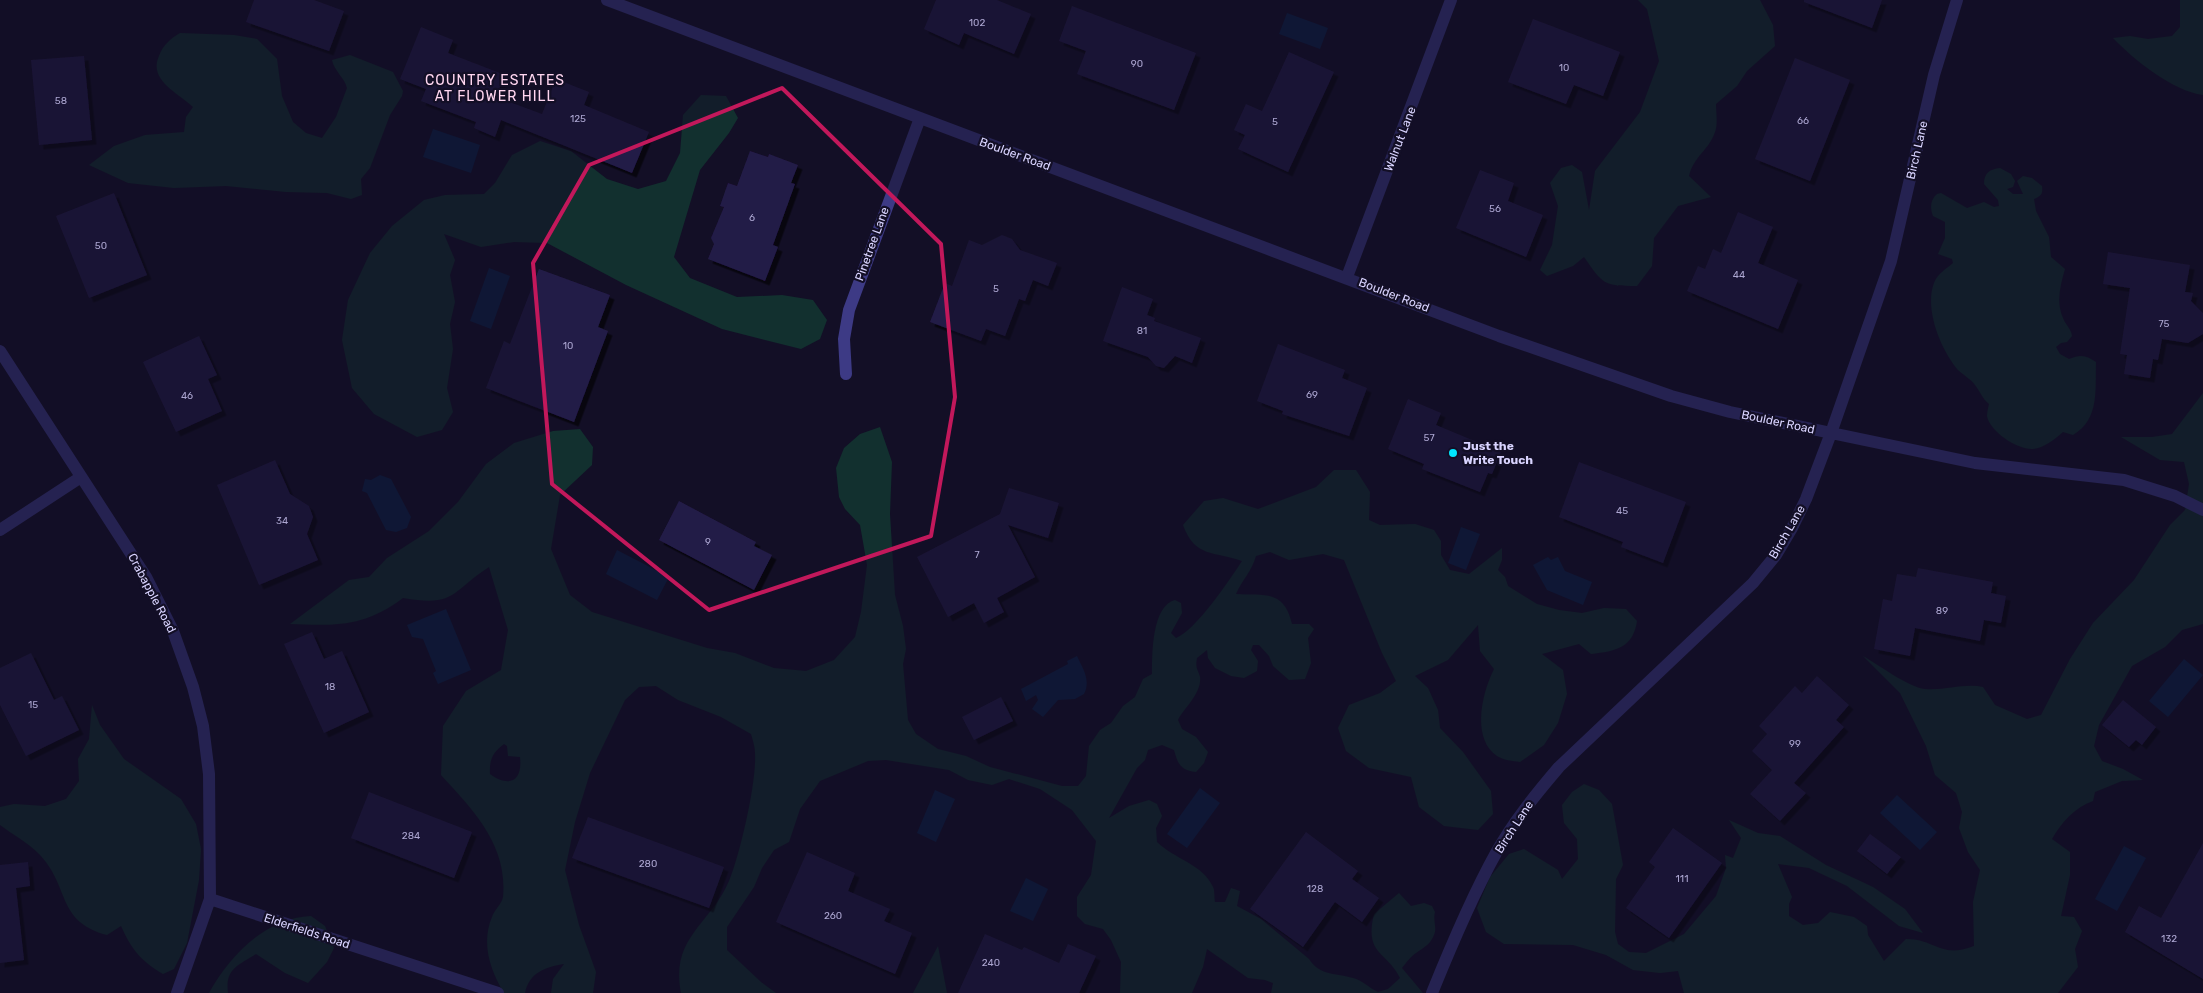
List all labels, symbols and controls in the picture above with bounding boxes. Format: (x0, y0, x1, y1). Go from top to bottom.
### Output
house number: 102 (969, 17, 985, 29)
house number: 90 (1131, 58, 1143, 70)
house number: 10 (1559, 62, 1569, 74)
district label: COUNTRY ESTATES AT FLOWER HILL (425, 72, 565, 105)
house number: 58 (55, 95, 67, 107)
street label: Walnut Lane (1381, 104, 1419, 173)
house number: 125 (570, 113, 586, 125)
house number: 66 (1797, 115, 1809, 127)
house number: 5 (1272, 116, 1278, 128)
street label: Birch Lane (1903, 119, 1931, 181)
street label: Boulder Road (978, 135, 1052, 173)
house number: 56 (1489, 203, 1501, 215)
street label: Pinetree Lane (852, 205, 892, 283)
house number: 6 (749, 212, 755, 224)
house number: 50 (95, 240, 107, 252)
house number: 44 (1733, 269, 1745, 281)
street label: Boulder Road (1357, 275, 1431, 315)
house number: 5 (993, 283, 999, 295)
house number: 75 (2158, 318, 2170, 330)
house number: 81 (1137, 325, 1147, 337)
house number: 10 (563, 340, 573, 352)
house number: 69 (1306, 389, 1318, 401)
house number: 46 (181, 390, 193, 402)
street label: Boulder Road (1740, 407, 1816, 437)
house number: 57 (1423, 432, 1435, 444)
place label: Just the Write Touch (1463, 439, 1533, 467)
marker: Just the Write Touch (1447, 447, 1459, 459)
street label: Birch Lane (1766, 502, 1808, 561)
house number: 45 (1616, 505, 1628, 517)
house number: 34 (276, 515, 288, 527)
house number: 9 (705, 536, 711, 548)
house number: 7 (974, 549, 980, 561)
street label: Crabapple Road (125, 551, 179, 635)
house number: 89 (1936, 605, 1948, 617)
house number: 18 (325, 681, 335, 693)
house number: 15 (28, 699, 38, 711)
house number: 99 (1789, 738, 1801, 750)
street label: Birch Lane (1492, 798, 1536, 856)
house number: 284 (402, 830, 420, 842)
house number: 280 (639, 858, 657, 870)
house number: 111 (1676, 873, 1688, 885)
house number: 128 (1307, 883, 1323, 895)
house number: 260 (824, 910, 842, 922)
street label: Elderfields Road (262, 911, 352, 951)
house number: 132 (2161, 933, 2177, 945)
house number: 240 (982, 957, 1000, 969)

